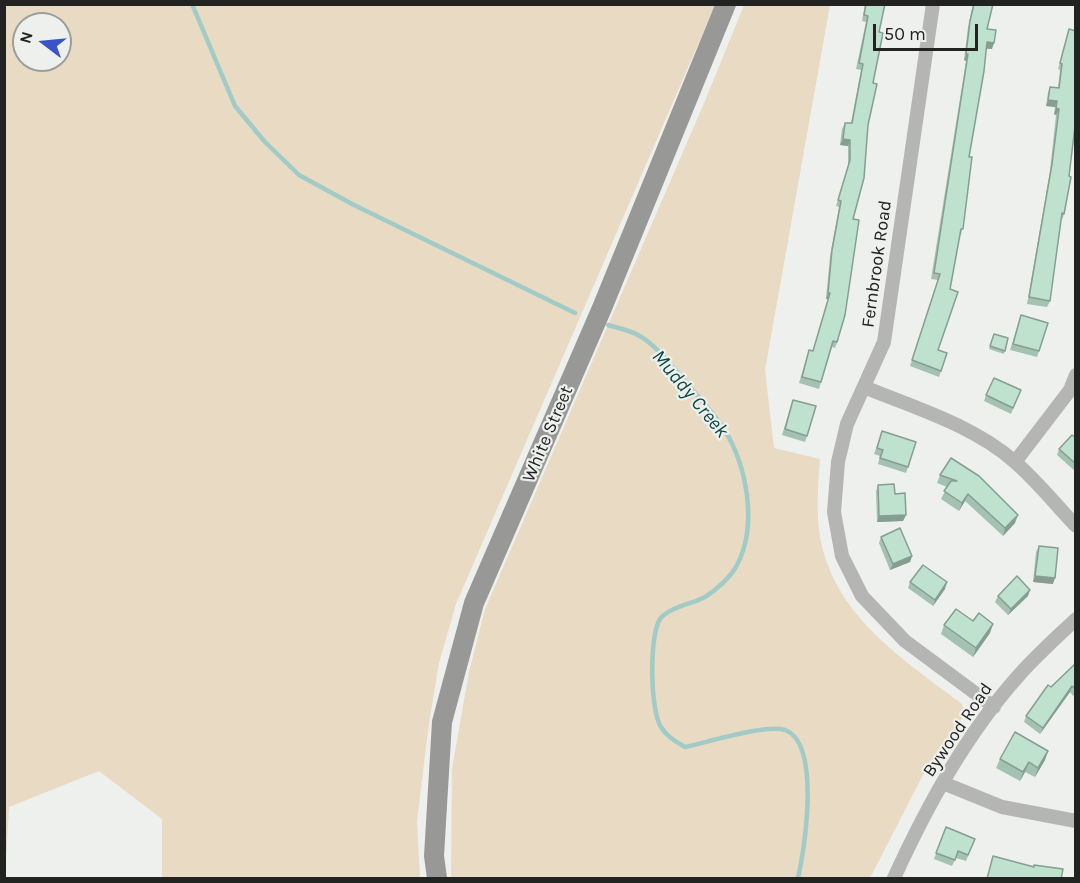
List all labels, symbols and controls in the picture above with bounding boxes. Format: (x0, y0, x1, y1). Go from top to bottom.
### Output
north arrow (12, 12, 72, 72)
scale bar (876, 12, 981, 50)
text: 50 m (884, 23, 926, 45)
text: N (15, 29, 37, 46)
street label: Fernbrook Road (857, 199, 897, 329)
water label: Muddy Creek (646, 345, 734, 443)
street label: White Street (518, 383, 578, 485)
street label: Bywood Road (919, 679, 997, 781)

